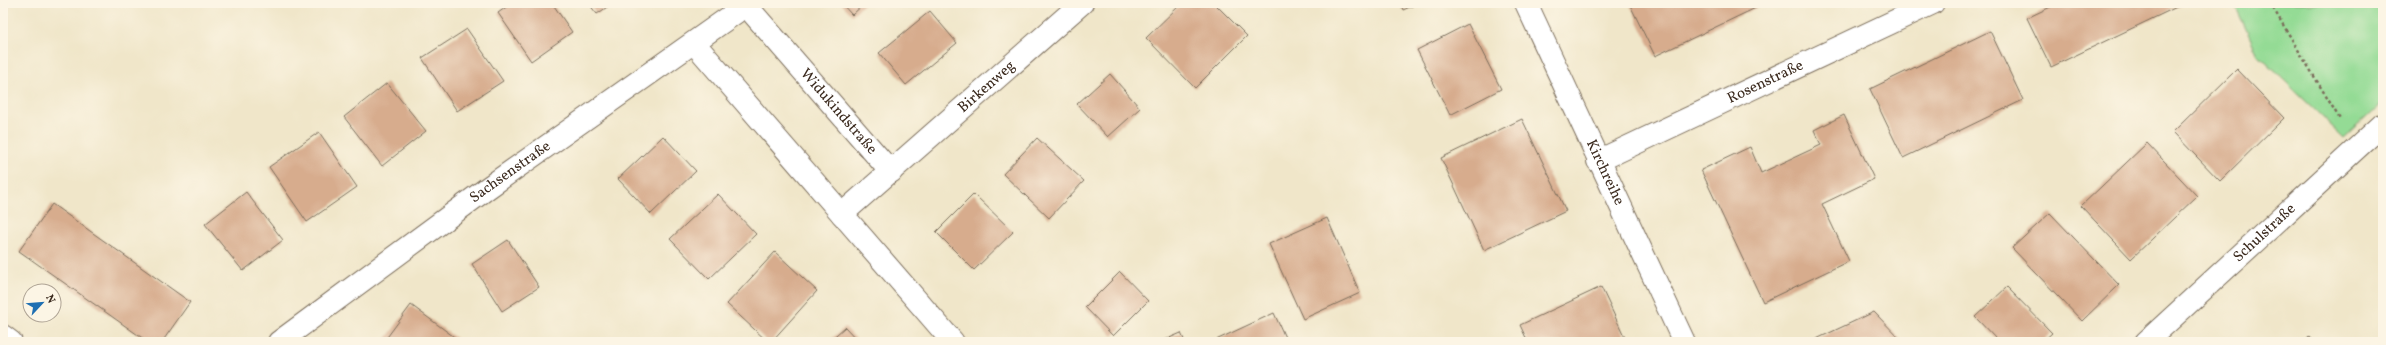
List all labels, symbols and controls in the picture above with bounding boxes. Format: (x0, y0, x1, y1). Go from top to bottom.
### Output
street label: Rosenstraße (1724, 55, 1807, 109)
street label: Birkenweg (953, 56, 1020, 118)
street label: Widukindstraße (795, 64, 882, 159)
street label: Sachsenstraße (465, 136, 555, 208)
street label: Kirchreihe (1581, 136, 1629, 209)
street label: Schulstraße (2229, 199, 2300, 267)
north arrow (22, 283, 62, 323)
text: N (41, 292, 58, 306)

